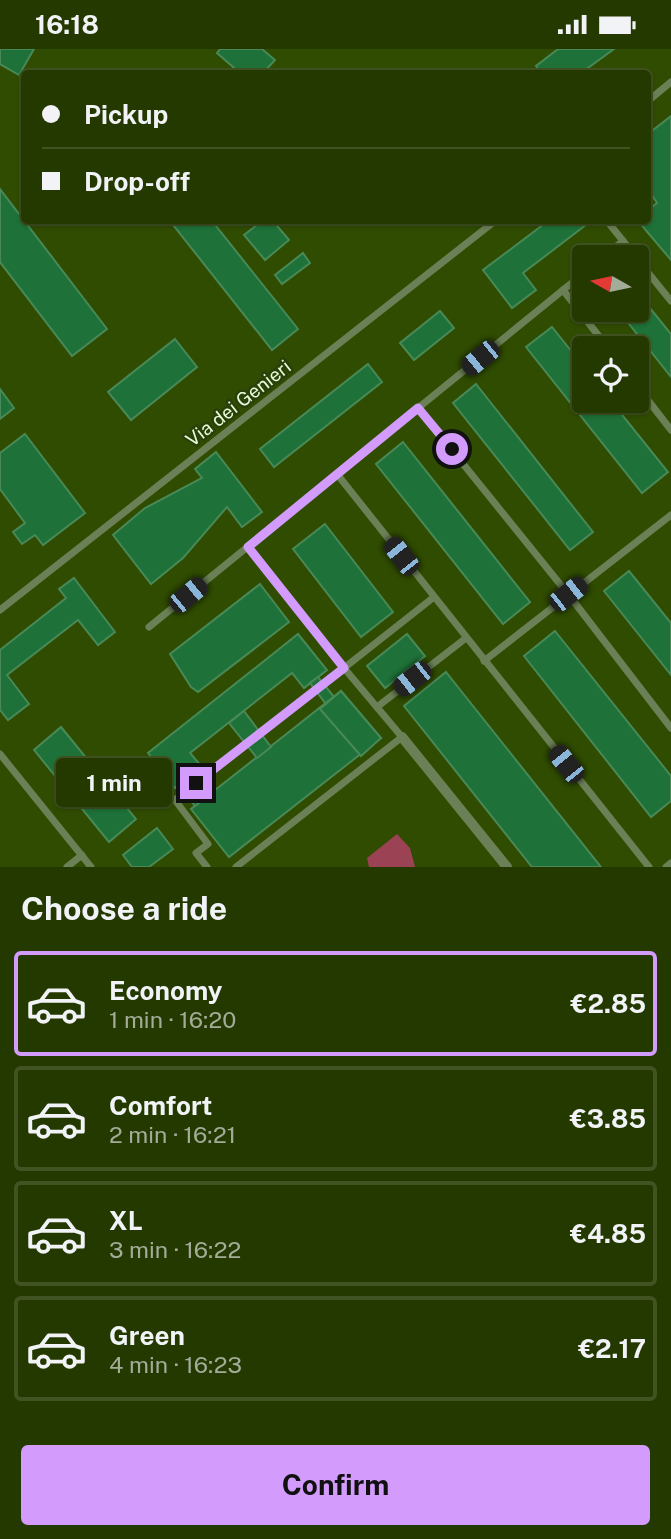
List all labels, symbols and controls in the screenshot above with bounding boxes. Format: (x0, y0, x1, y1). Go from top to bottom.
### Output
text: 16:18 (35, 9, 99, 40)
text: Pickup (84, 99, 168, 130)
text: Drop-off (84, 166, 190, 197)
north arrow (572, 245, 649, 322)
map controls (572, 245, 649, 413)
button: locate (572, 336, 649, 413)
car (458, 337, 503, 379)
street label: Via dei Genieri (181, 355, 295, 451)
route start (436, 433, 468, 465)
car (380, 533, 423, 579)
car (545, 573, 592, 615)
car (166, 574, 211, 616)
car (389, 658, 436, 700)
car (545, 741, 588, 787)
callout: 1 min (56, 759, 172, 807)
route end (180, 767, 212, 799)
text: 1 min (86, 769, 142, 796)
text: Choose a ride (21, 890, 227, 927)
icon: car (25, 972, 88, 1035)
text: Economy (109, 975, 222, 1006)
text: €2.85 (571, 988, 646, 1019)
text: 1 min · 16:20 (109, 1006, 236, 1033)
icon: car (25, 1087, 88, 1150)
text: Comfort (109, 1090, 212, 1121)
text: €3.85 (570, 1103, 646, 1134)
text: 2 min · 16:21 (109, 1121, 236, 1148)
icon: car (25, 1202, 88, 1265)
text: XL (109, 1205, 143, 1236)
text: €4.85 (570, 1218, 646, 1249)
text: 3 min · 16:22 (109, 1236, 241, 1263)
icon: car (25, 1317, 88, 1380)
text: Green (109, 1320, 185, 1351)
text: €2.17 (578, 1333, 646, 1364)
text: 4 min · 16:23 (109, 1351, 242, 1378)
button: Confirm (21, 1445, 650, 1525)

